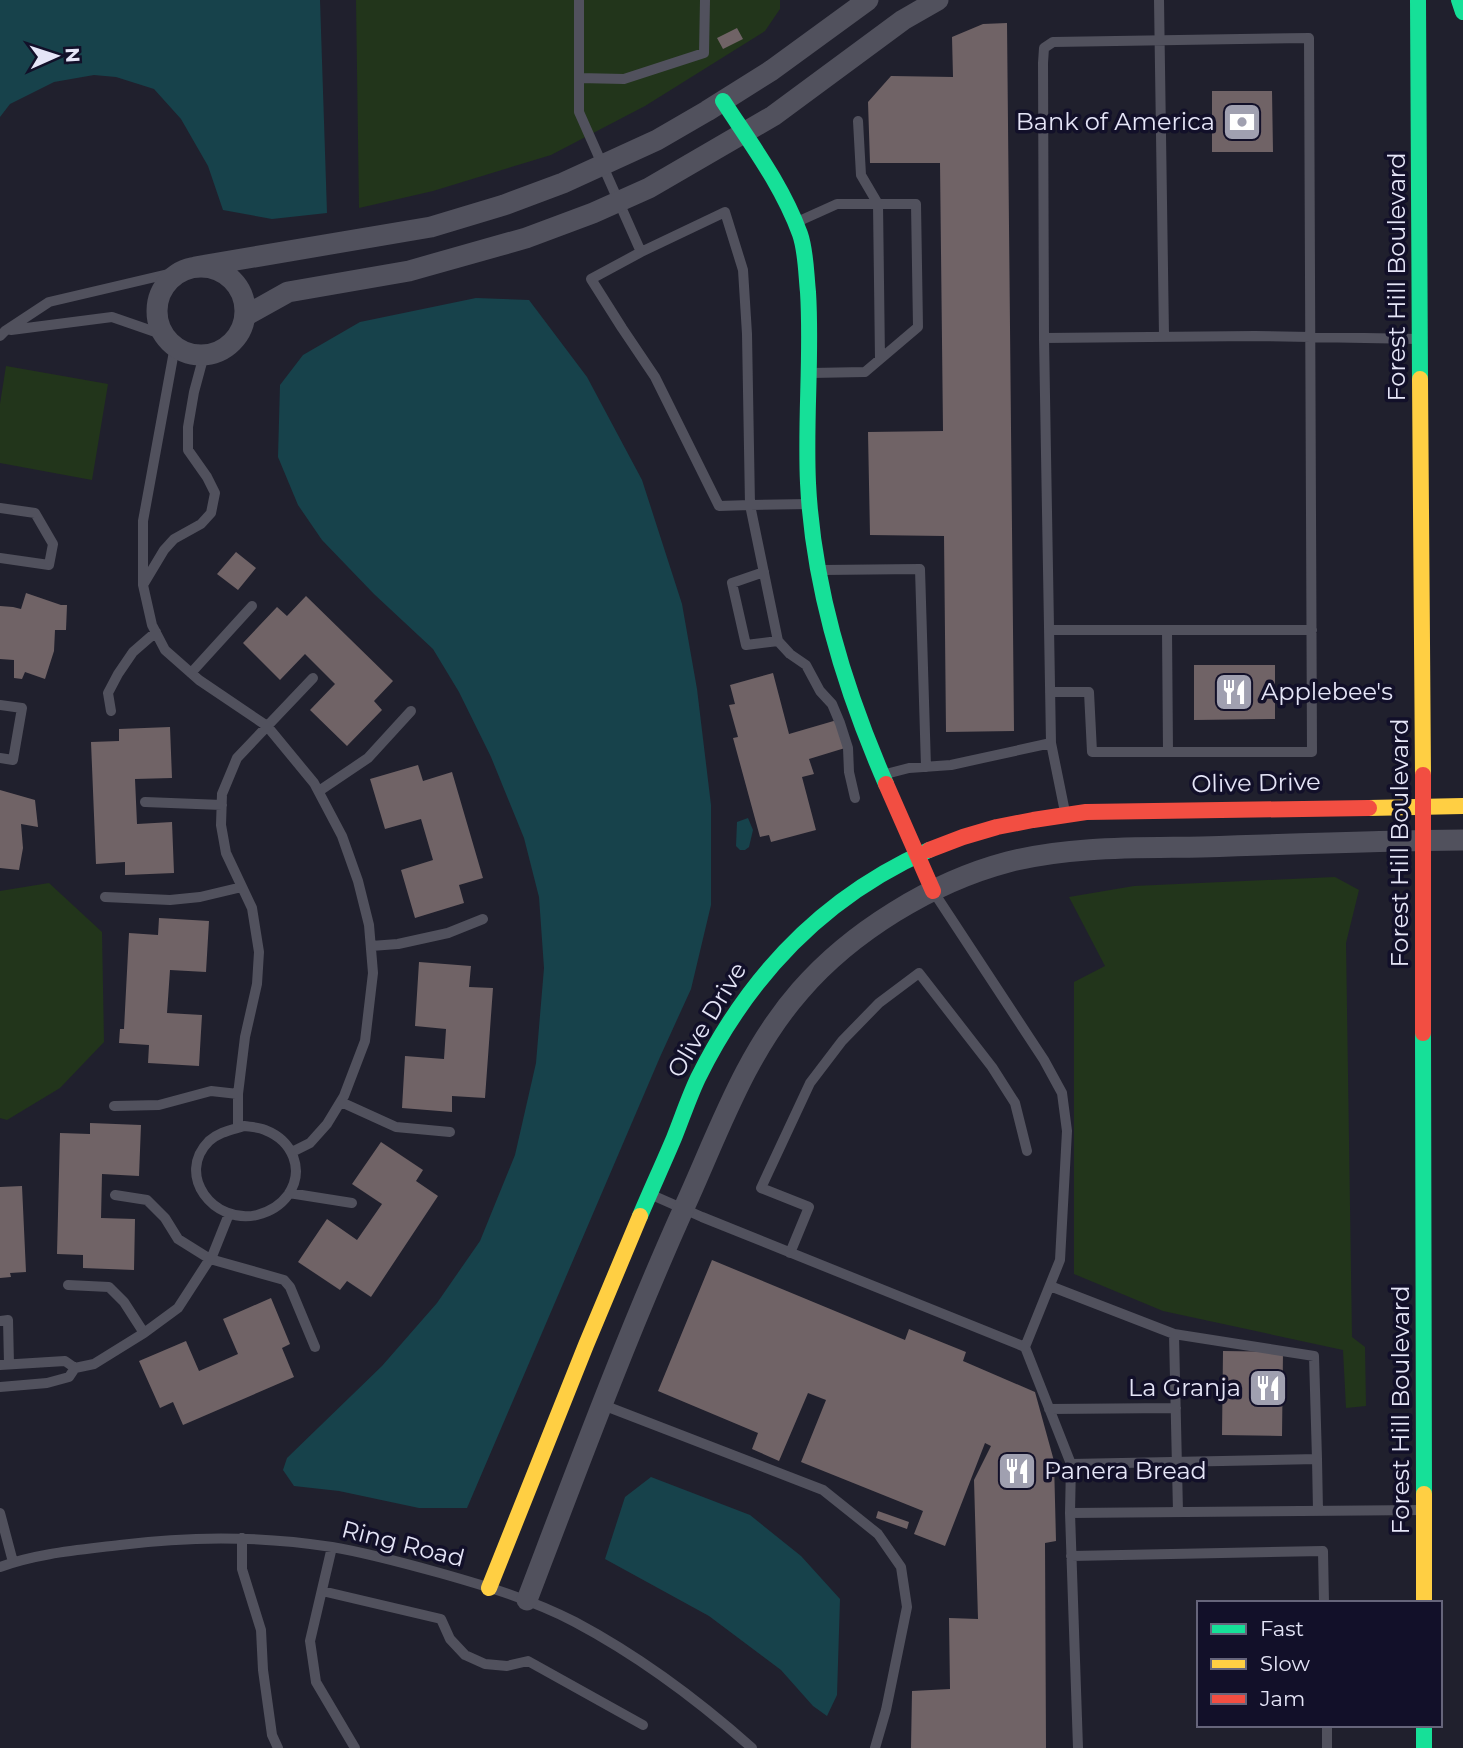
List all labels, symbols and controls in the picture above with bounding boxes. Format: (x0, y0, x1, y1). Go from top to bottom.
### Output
north arrow (21, 21, 91, 91)
text: N (61, 47, 84, 63)
bank icon: Bank of America (1221, 101, 1263, 143)
place label: Bank of America (1016, 107, 1215, 136)
street label: Forest Hill Boulevard (1382, 153, 1411, 401)
restaurant icon: Applebee's (1213, 671, 1255, 713)
place label: Applebee's (1261, 677, 1393, 706)
street label: Forest Hill Boulevard (1385, 719, 1414, 967)
street label: Olive Drive (1191, 767, 1321, 798)
street label: Olive Drive (661, 957, 752, 1083)
street label: Forest Hill Boulevard (1386, 1286, 1415, 1534)
restaurant icon: La Granja (1247, 1367, 1289, 1409)
place label: La Granja (1128, 1373, 1241, 1402)
restaurant icon: Panera Bread (996, 1450, 1038, 1492)
place label: Panera Bread (1044, 1456, 1207, 1485)
street label: Ring Road (339, 1514, 468, 1573)
legend (1197, 1601, 1442, 1727)
text: Fast (1260, 1616, 1304, 1641)
text: Slow (1260, 1651, 1310, 1676)
text: Jam (1259, 1686, 1305, 1711)

